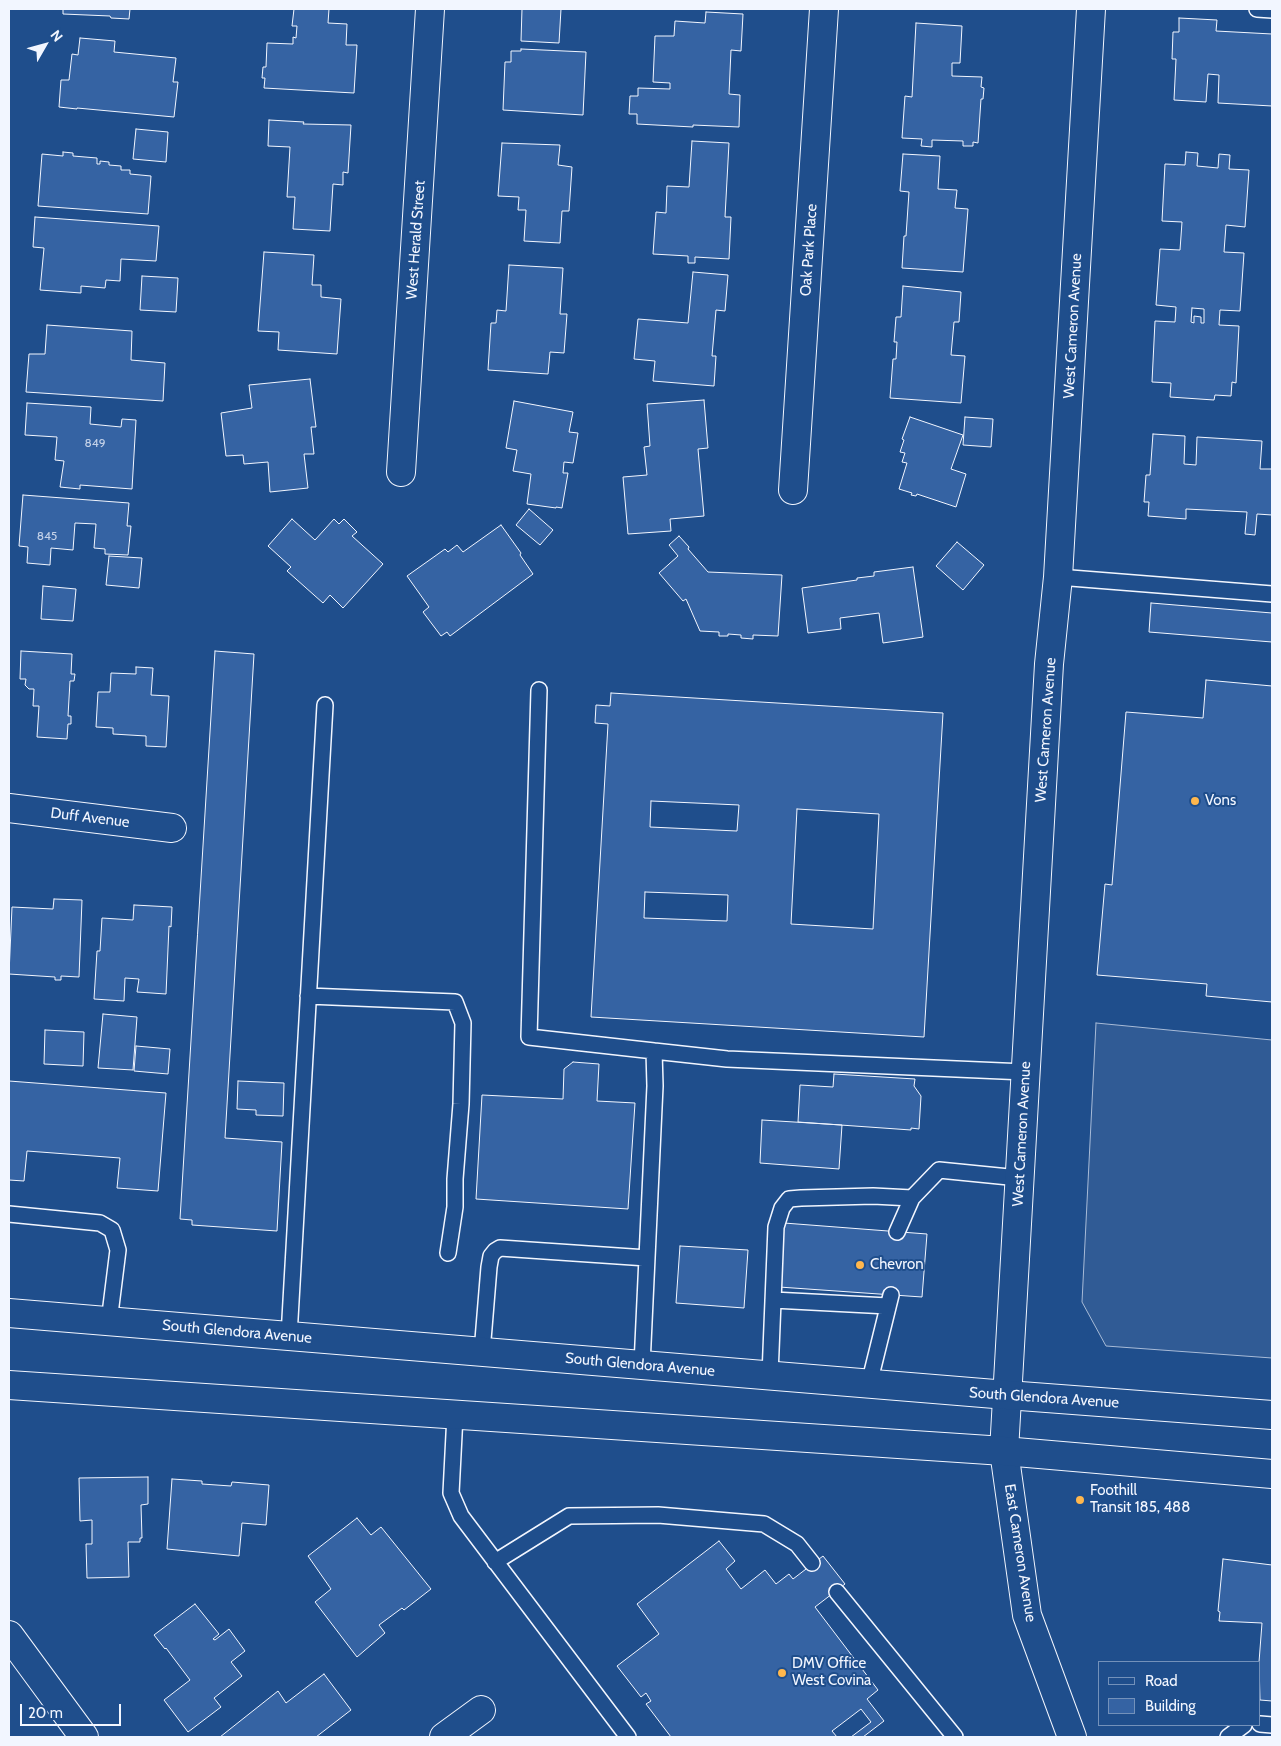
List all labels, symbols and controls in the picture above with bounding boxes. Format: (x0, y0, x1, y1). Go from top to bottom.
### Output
north arrow (20, 20, 70, 70)
text: N (47, 26, 67, 45)
street label: West Herald Street (403, 180, 429, 300)
street label: Oak Park Place (797, 203, 821, 297)
street label: West Cameron Avenue (1060, 253, 1086, 399)
house number: 849 (84, 436, 106, 450)
house number: 845 (37, 529, 57, 543)
street label: West Cameron Avenue (1032, 657, 1060, 803)
place label: Vons (1205, 792, 1236, 810)
marker: Vons (1189, 795, 1201, 807)
street label: Duff Avenue (49, 804, 131, 832)
street label: West Cameron Avenue (1009, 1061, 1035, 1207)
place label: Chevron (870, 1256, 924, 1274)
marker: Chevron (854, 1259, 866, 1271)
street label: South Glendora Avenue (161, 1316, 313, 1348)
street label: South Glendora Avenue (564, 1349, 716, 1381)
street label: South Glendora Avenue (968, 1384, 1120, 1412)
place label: Foothill Transit 185, 488 (1090, 1482, 1190, 1517)
street label: East Cameron Avenue (1000, 1483, 1040, 1623)
marker: Foothill Transit 185, 488 (1074, 1494, 1086, 1506)
place label: DMV Office West Covina (792, 1655, 871, 1690)
legend (1098, 1661, 1261, 1726)
marker: DMV Office West Covina (776, 1667, 788, 1679)
text: Road (1145, 1672, 1178, 1690)
scale bar (22, 1694, 124, 1726)
text: Building (1145, 1697, 1196, 1715)
text: 20 m (28, 1704, 63, 1722)

